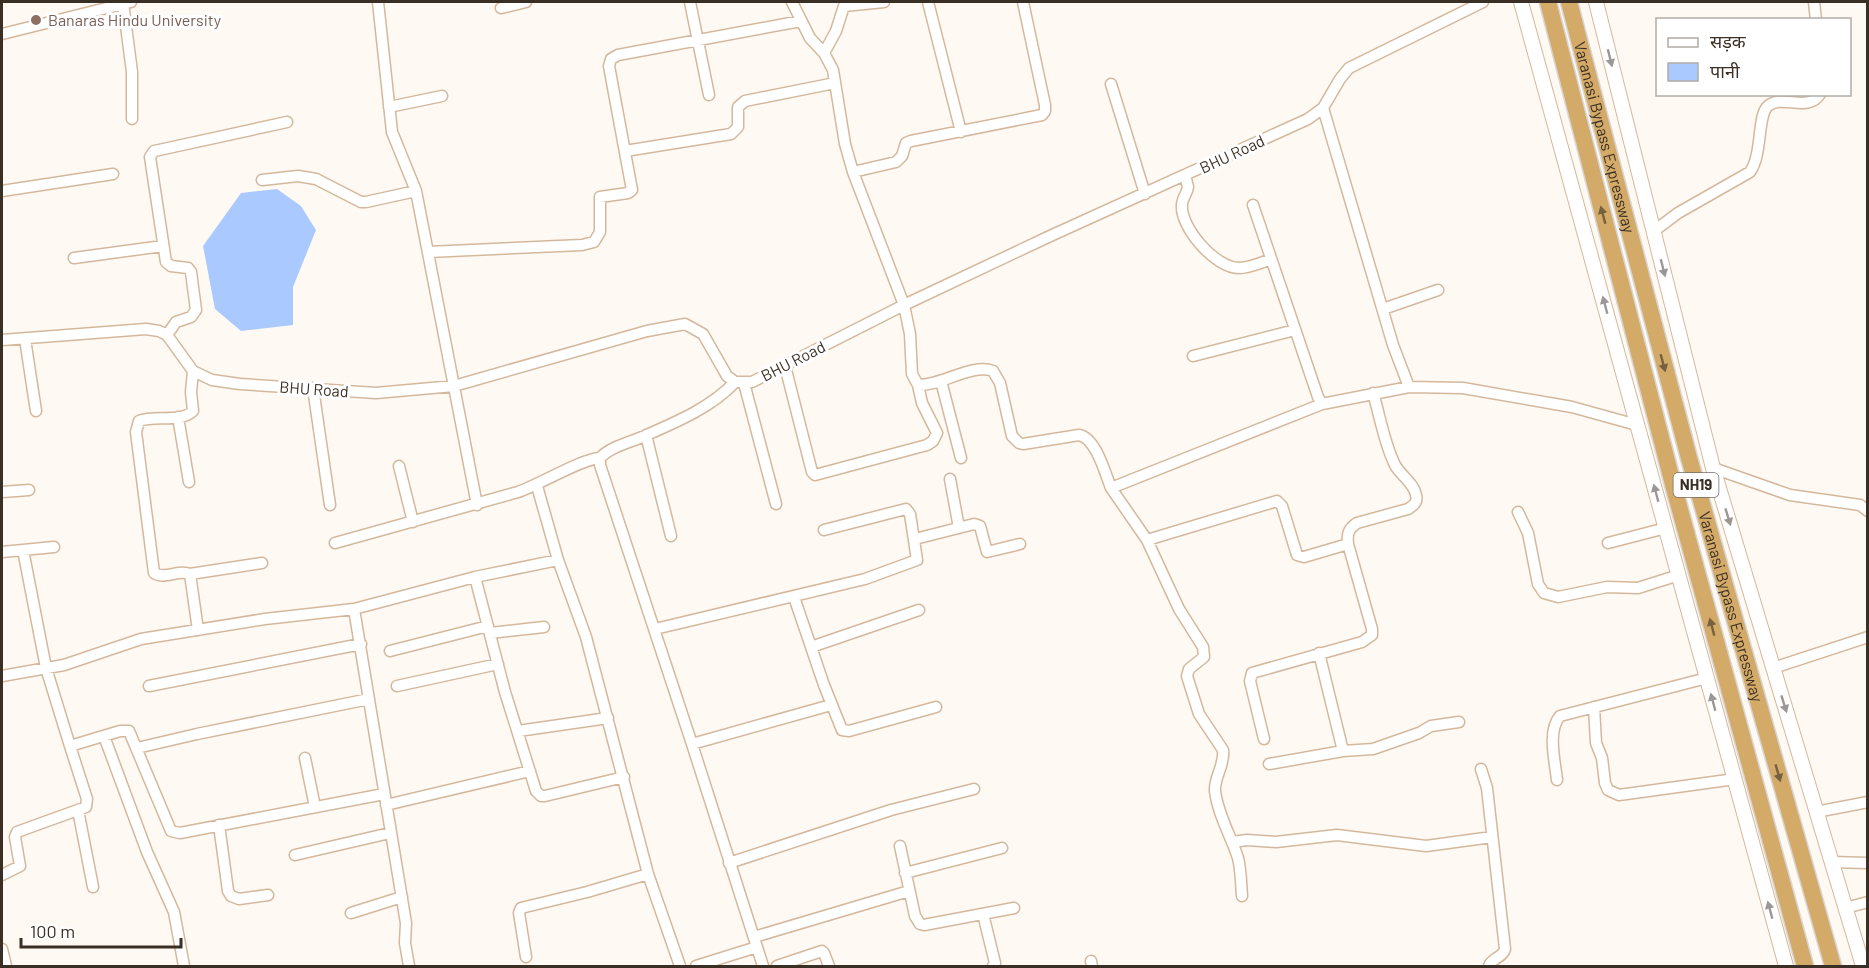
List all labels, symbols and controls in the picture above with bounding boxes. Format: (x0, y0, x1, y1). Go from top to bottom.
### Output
place label: Banaras Hindu University (48, 10, 222, 29)
marker: Banaras Hindu University (29, 13, 43, 27)
legend (1656, 18, 1851, 96)
text: सड़क (1710, 30, 1747, 52)
street label: Varanasi Bypass Expressway (1571, 39, 1640, 236)
one-way arrow (1606, 49, 1616, 67)
text: पानी (1710, 60, 1740, 82)
street label: BHU Road (1196, 130, 1267, 177)
one-way arrow (1598, 206, 1607, 224)
one-way arrow (1659, 258, 1669, 277)
one-way arrow (1599, 296, 1609, 315)
street label: BHU Road (758, 336, 828, 385)
one-way arrow (1659, 354, 1669, 372)
street label: BHU Road (279, 377, 349, 400)
road number: NH19 (1674, 473, 1718, 497)
one-way arrow (1651, 484, 1661, 503)
one-way arrow (1724, 508, 1733, 526)
street label: Varanasi Bypass Expressway (1696, 509, 1768, 705)
one-way arrow (1706, 618, 1716, 636)
one-way arrow (1708, 693, 1718, 711)
one-way arrow (1780, 695, 1789, 713)
one-way arrow (1774, 764, 1784, 782)
one-way arrow (1765, 901, 1775, 919)
scale bar (21, 911, 182, 949)
text: 100 m (30, 920, 75, 942)

